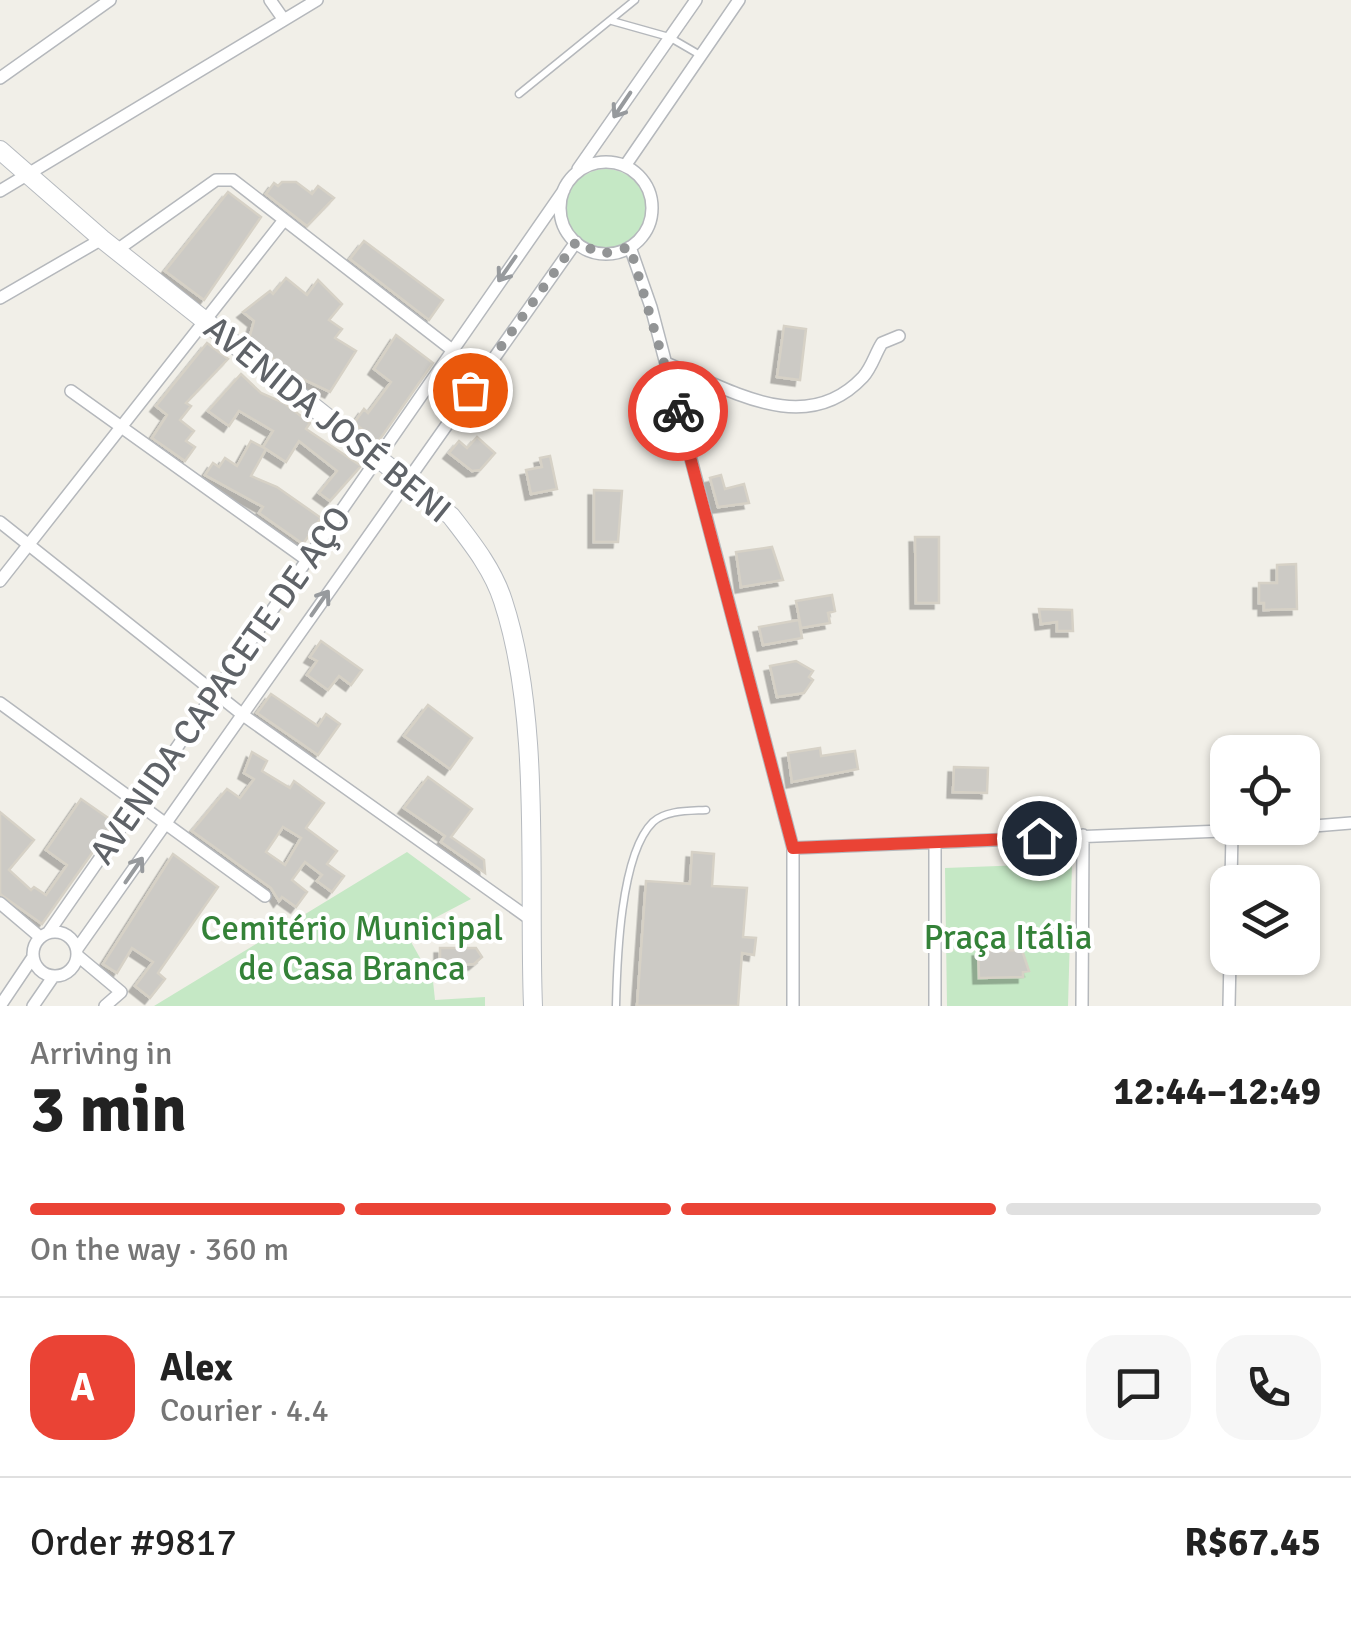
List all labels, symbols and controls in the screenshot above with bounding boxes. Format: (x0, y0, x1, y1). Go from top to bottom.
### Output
one-way arrow (612, 91, 633, 119)
one-way arrow (497, 255, 518, 283)
street label: AVENIDA JOSÉ BENI (196, 307, 460, 532)
pin (428, 348, 513, 433)
courier (628, 361, 728, 461)
icon: bag (443, 363, 498, 418)
icon: bike (651, 384, 706, 439)
street label: AVENIDA CAPACETE DE AÇO (80, 498, 360, 872)
one-way arrow (309, 590, 330, 618)
map controls (1210, 735, 1320, 975)
button: locate (1210, 735, 1320, 845)
pin (997, 796, 1082, 881)
icon: home (1012, 811, 1067, 866)
one-way arrow (123, 856, 144, 884)
button: layers (1210, 865, 1320, 975)
park label: Cemitério Municipal de Casa Branca (201, 907, 503, 990)
park label: Praça Itália (923, 916, 1093, 959)
text: Arriving in (30, 1034, 172, 1073)
text: 12:44–12:49 (1113, 1068, 1321, 1115)
text: 3 min (30, 1070, 187, 1150)
text: On the way · 360 m (30, 1230, 289, 1269)
button: chat (1086, 1335, 1191, 1440)
button: phone (1216, 1335, 1321, 1440)
text: Alex (160, 1344, 233, 1391)
text: A (70, 1364, 95, 1411)
text: Courier · 4.4 (160, 1391, 329, 1430)
text: Order #9817 (30, 1519, 237, 1566)
text: R$67.45 (1184, 1519, 1321, 1566)

